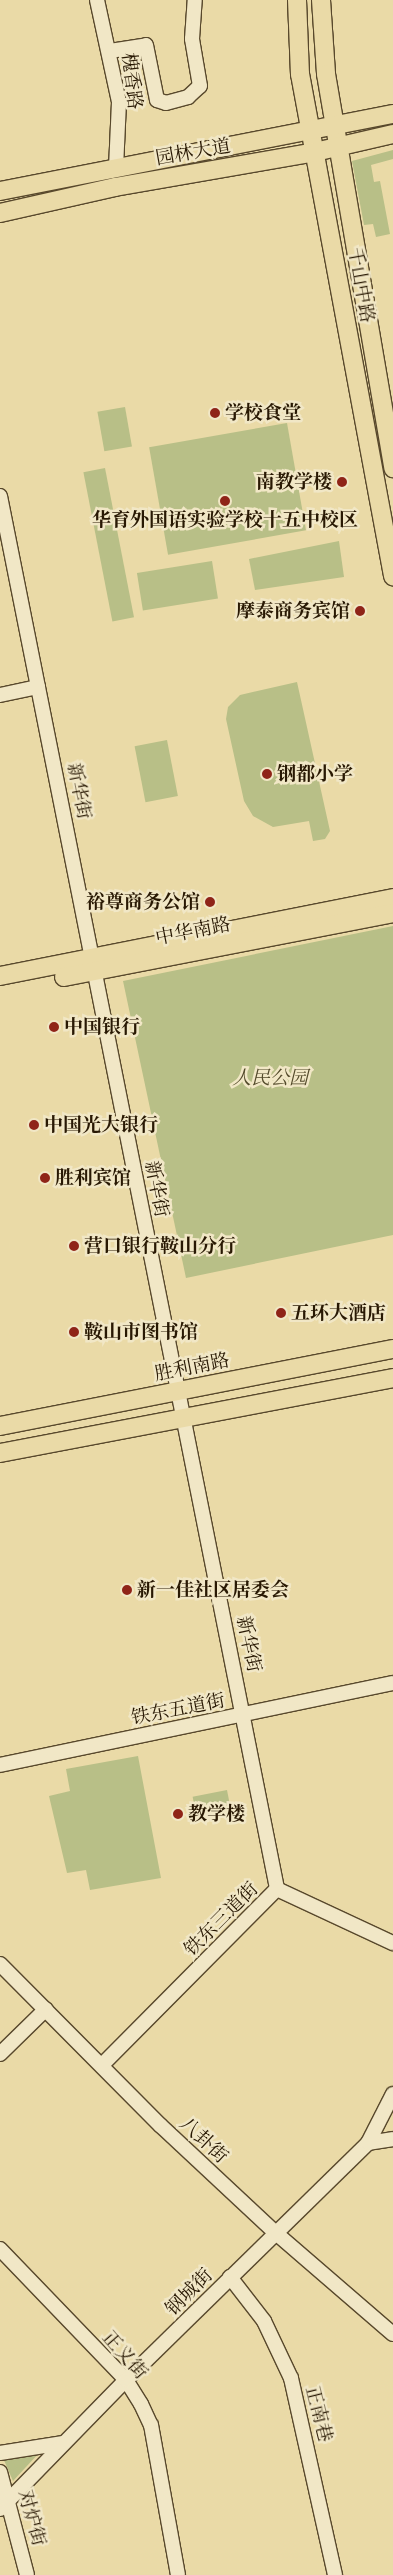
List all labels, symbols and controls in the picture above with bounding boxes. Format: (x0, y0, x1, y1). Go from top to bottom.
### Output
street label: 槐香路 (117, 51, 147, 111)
street label: 园林大道 (154, 134, 232, 170)
street label: 千山中路 (343, 246, 379, 324)
place label: 学校食堂 (225, 402, 301, 424)
marker: 学校食堂 (209, 407, 221, 419)
place label: 南教学楼 (256, 471, 332, 493)
marker: 南教学楼 (336, 476, 348, 488)
marker: 华育外国语实验学校十五中校区 (219, 495, 231, 507)
place label: 华育外国语实验学校十五中校区 (92, 509, 358, 531)
place label: 摩泰商务宾馆 (236, 600, 350, 622)
marker: 摩泰商务宾馆 (354, 605, 366, 617)
street label: 新华街 (62, 761, 96, 821)
place label: 钢都小学 (277, 763, 353, 785)
marker: 钢都小学 (261, 768, 273, 780)
place label: 裕尊商务公馆 (86, 891, 200, 913)
marker: 裕尊商务公馆 (204, 896, 216, 908)
street label: 中华南路 (154, 913, 232, 949)
place label: 中国银行 (64, 1016, 140, 1038)
marker: 中国银行 (48, 1021, 60, 1033)
park label: 人民公园 (232, 1067, 308, 1089)
place label: 中国光大银行 (44, 1114, 158, 1136)
marker: 中国光大银行 (28, 1119, 40, 1131)
street label: 新华街 (140, 1159, 174, 1219)
place label: 胜利宾馆 (55, 1167, 131, 1189)
marker: 胜利宾馆 (39, 1172, 51, 1184)
place label: 营口银行鞍山分行 (84, 1235, 236, 1257)
marker: 营口银行鞍山分行 (68, 1240, 80, 1252)
place label: 五环大酒店 (291, 1302, 386, 1324)
marker: 五环大酒店 (275, 1307, 287, 1319)
place label: 鞍山市图书馆 (84, 1321, 198, 1343)
marker: 鞍山市图书馆 (68, 1326, 80, 1338)
street label: 胜利南路 (153, 1349, 231, 1385)
place label: 新一佳社区居委会 (137, 1579, 289, 1601)
marker: 新一佳社区居委会 (121, 1584, 133, 1596)
street label: 新华街 (232, 1614, 266, 1674)
street label: 铁东五道街 (129, 1689, 227, 1729)
place label: 教学楼 (188, 1803, 245, 1825)
marker: 教学楼 (172, 1808, 184, 1820)
street label: 铁东三道街 (179, 1877, 263, 1961)
street label: 八卦街 (175, 2112, 233, 2168)
street label: 钢城街 (161, 2264, 217, 2320)
street label: 正义街 (98, 2326, 152, 2384)
street label: 正南巷 (301, 2384, 337, 2444)
street label: 对炉街 (14, 2488, 50, 2548)

